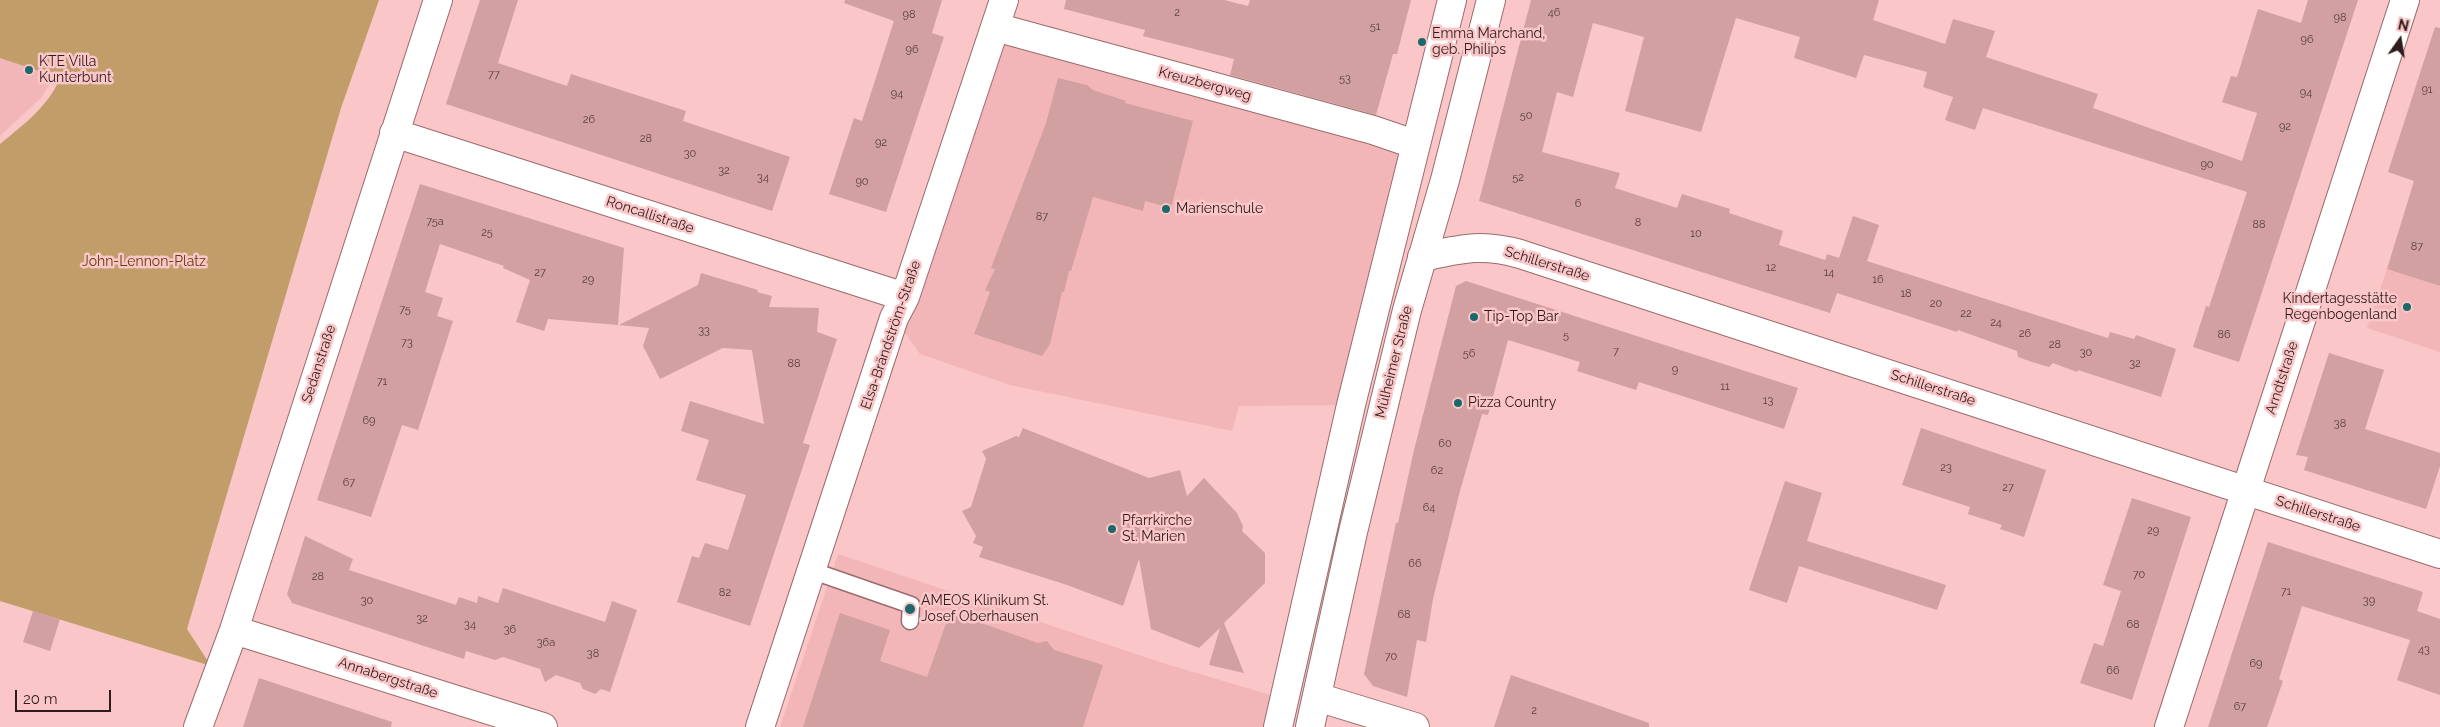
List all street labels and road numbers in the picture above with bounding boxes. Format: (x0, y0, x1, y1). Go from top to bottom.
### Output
street label: Kreuzbergweg (1157, 64, 1253, 104)
street label: Roncallistraße (604, 193, 696, 237)
street label: Schillerstraße (1502, 243, 1592, 285)
street label: Elsa-Brändström-Straße (858, 258, 924, 412)
street label: Mülheimer Straße (1372, 304, 1416, 420)
street label: Sedanstraße (298, 323, 340, 405)
street label: Arndtstraße (2262, 339, 2302, 417)
street label: Schillerstraße (1889, 366, 1977, 410)
street label: Schillerstraße (2274, 492, 2362, 536)
street label: Annabergstraße (336, 654, 440, 702)

